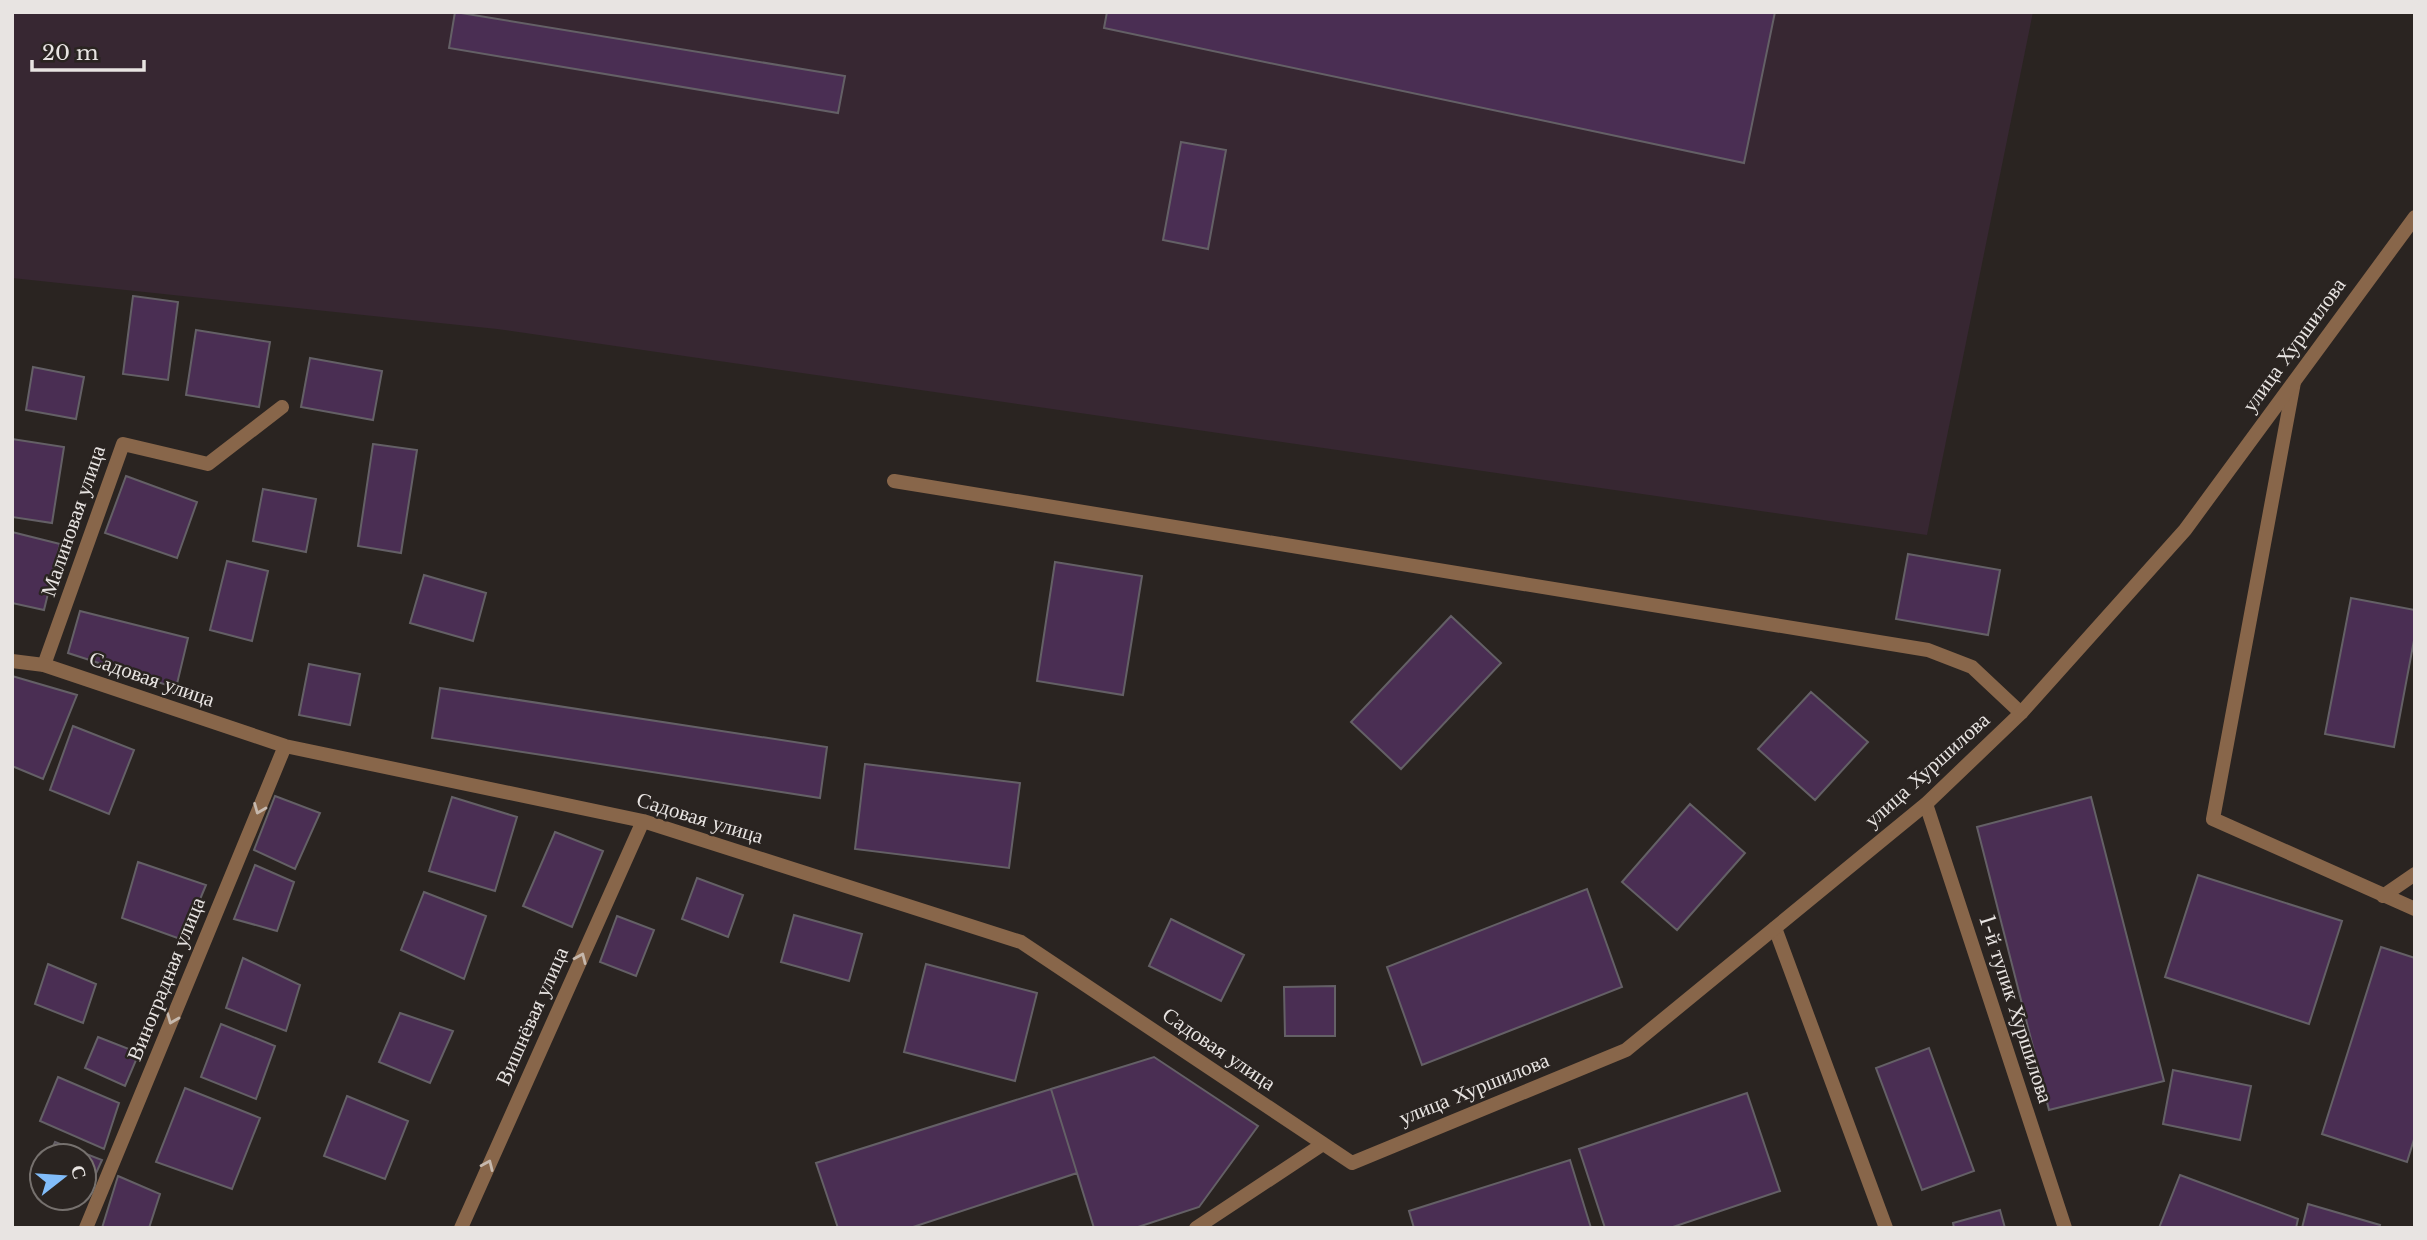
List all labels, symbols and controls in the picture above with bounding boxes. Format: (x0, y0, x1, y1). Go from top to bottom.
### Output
scale bar (32, 28, 144, 72)
text: 20 m (42, 40, 99, 66)
street label: улица Хуршилова (2237, 272, 2352, 417)
street label: Малиновая улица (35, 441, 111, 600)
street label: Садовая улица (86, 645, 219, 713)
street label: улица Хуршилова (1859, 707, 1995, 833)
street label: Садовая улица (634, 786, 767, 850)
one-way arrow (253, 802, 267, 814)
street label: Виноградная улица (121, 893, 211, 1065)
street label: 1-й тупик Хуршилова (1973, 912, 2059, 1107)
street label: Вишнёвая улица (490, 942, 574, 1089)
one-way arrow (573, 953, 587, 965)
street label: Садовая улица (1157, 1002, 1281, 1097)
one-way arrow (166, 1012, 180, 1025)
street label: улица Хуршилова (1395, 1047, 1553, 1131)
north arrow (28, 1142, 98, 1212)
one-way arrow (480, 1160, 494, 1173)
text: С (66, 1162, 92, 1182)

